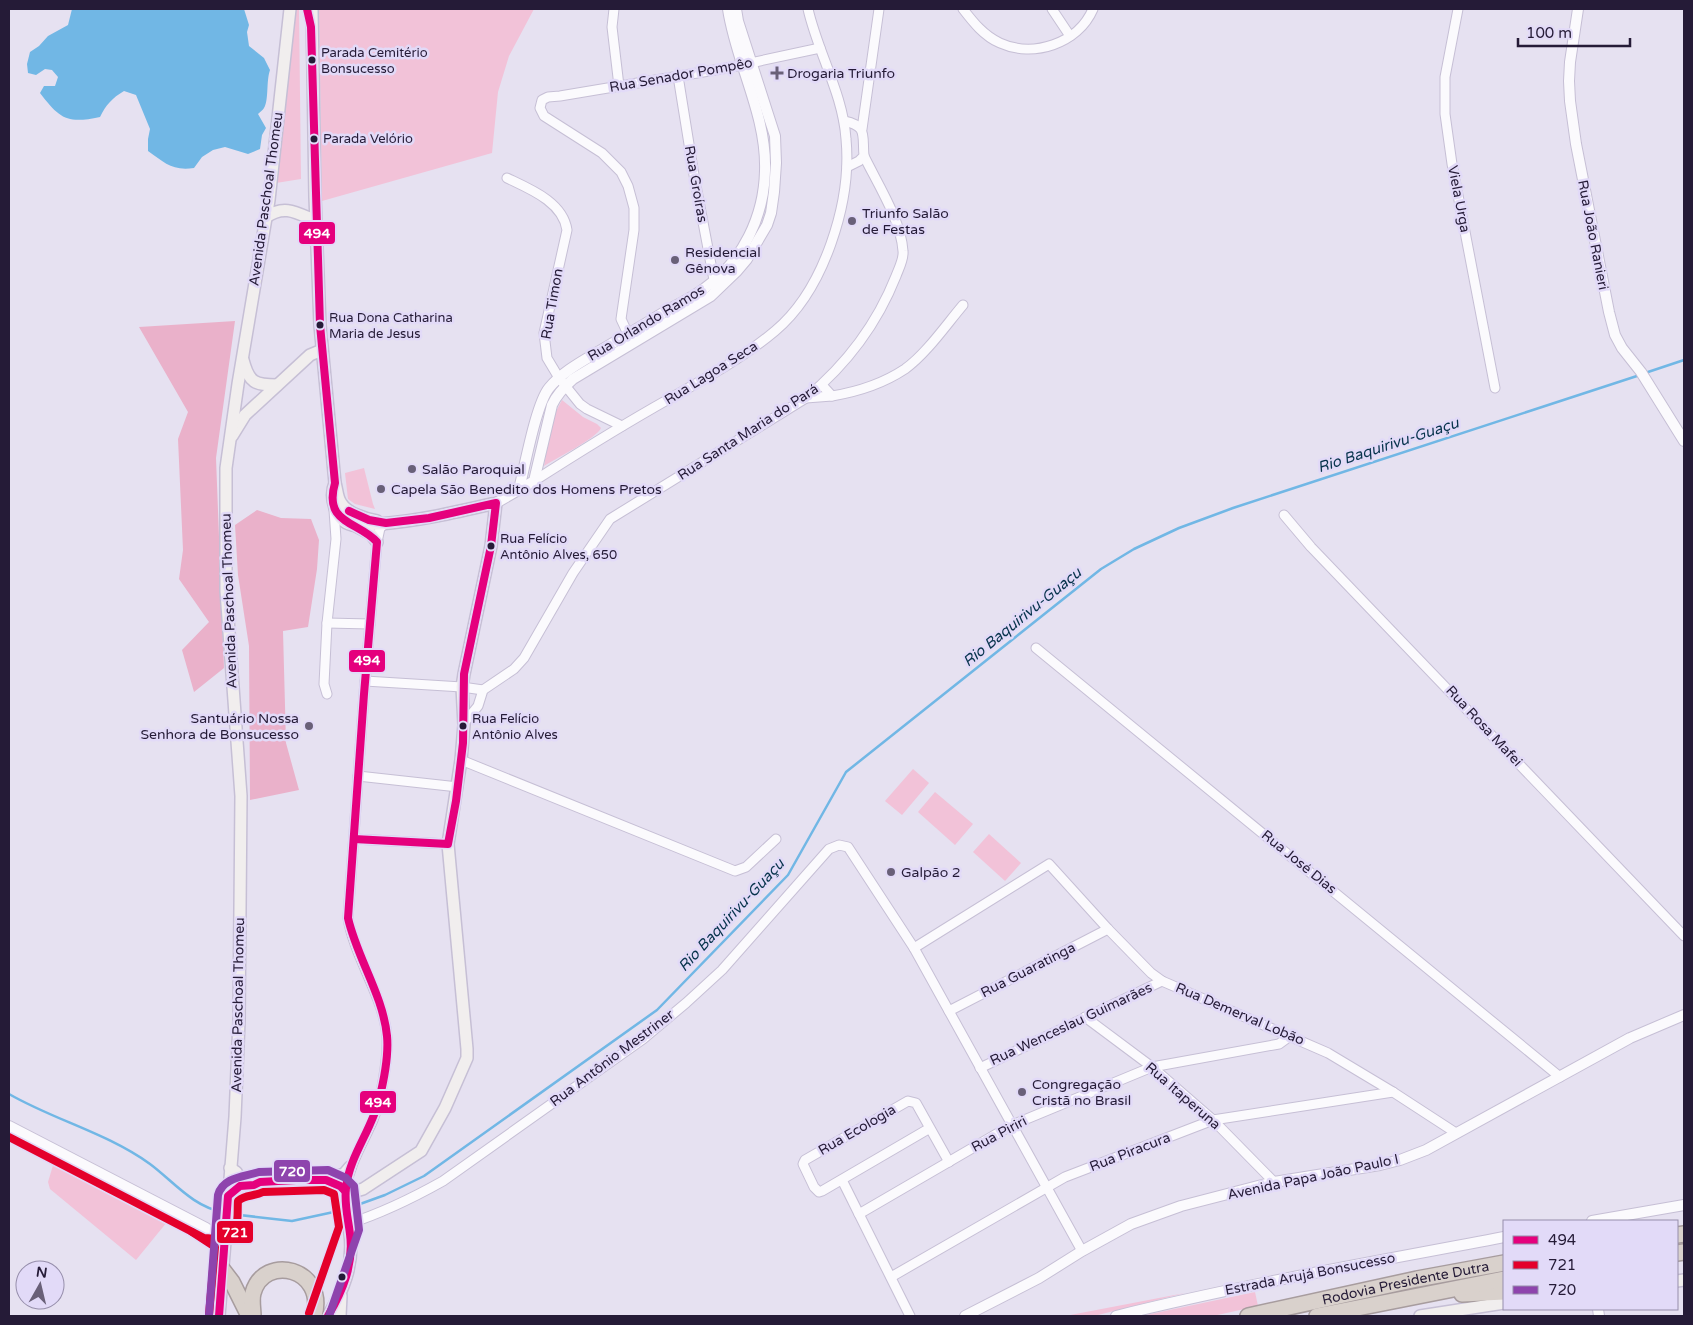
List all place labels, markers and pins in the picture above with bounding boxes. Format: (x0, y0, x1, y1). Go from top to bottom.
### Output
place label: Parada Cemitério Bonsucesso (321, 45, 428, 77)
marker: Parada Cemitério Bonsucesso (307, 55, 317, 65)
place label: Drogaria Triunfo (787, 65, 895, 82)
marker: Drogaria Triunfo (771, 67, 783, 79)
place label: Parada Velório (323, 131, 413, 147)
marker: Parada Velório (309, 134, 319, 144)
place label: Triunfo Salão de Festas (862, 205, 949, 238)
marker: Triunfo Salão de Festas (846, 215, 858, 227)
place label: Residencial Gênova (685, 244, 761, 277)
marker: Residencial Gênova (669, 254, 681, 266)
place label: Rua Dona Catharina Maria de Jesus (329, 310, 453, 342)
marker: Rua Dona Catharina Maria de Jesus (315, 320, 325, 330)
place label: Salão Paroquial (422, 461, 525, 478)
marker: Salão Paroquial (406, 463, 418, 475)
place label: Capela São Benedito dos Homens Pretos (391, 481, 662, 498)
marker: Capela São Benedito dos Homens Pretos (375, 483, 387, 495)
place label: Rua Felício Antônio Alves, 650 (500, 531, 617, 563)
marker: Rua Felício Antônio Alves, 650 (486, 541, 496, 551)
place label: Santuário Nossa Senhora de Bonsucesso (140, 710, 299, 743)
place label: Rua Felício Antônio Alves (472, 711, 558, 743)
marker: Santuário Nossa Senhora de Bonsucesso (303, 720, 315, 732)
marker: Rua Felício Antônio Alves (458, 721, 468, 731)
place label: Galpão 2 (901, 864, 961, 881)
marker: Galpão 2 (885, 866, 897, 878)
place label: Congregação Cristã no Brasil (1032, 1076, 1131, 1109)
marker: Congregação Cristã no Brasil (1016, 1086, 1028, 1098)
unlabelled marker (337, 1272, 347, 1282)

